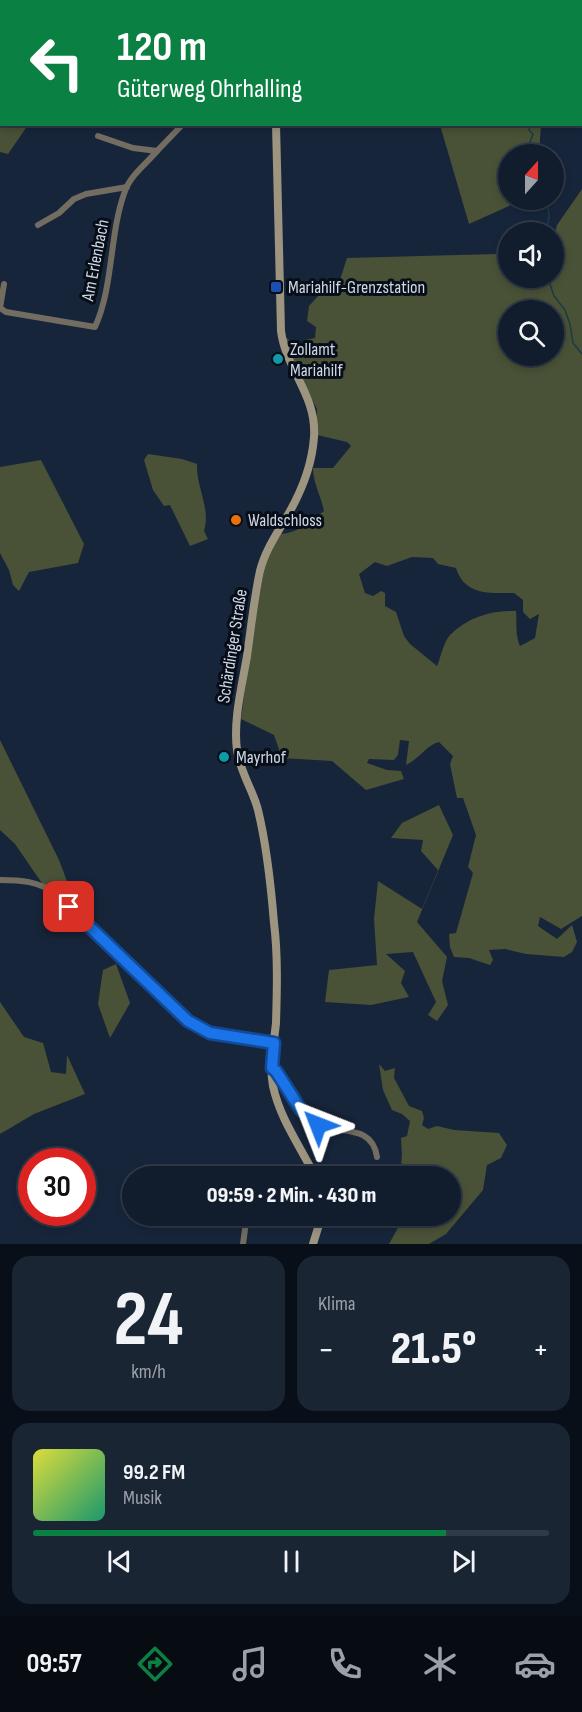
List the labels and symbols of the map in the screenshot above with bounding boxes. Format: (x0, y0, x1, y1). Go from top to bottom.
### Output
north arrow (498, 144, 564, 210)
street label: Am Erlenbach (77, 218, 114, 304)
place label: Mariahilf-Grenzstation (288, 277, 425, 298)
marker: Mariahilf-Grenzstation (269, 280, 283, 294)
place label: Zollamt Mariahilf (290, 339, 343, 381)
marker: Zollamt Mariahilf (271, 352, 285, 366)
place label: Waldschloss (248, 510, 322, 531)
marker: Waldschloss (229, 513, 243, 527)
street label: Schärdinger Straße (213, 588, 252, 705)
place label: Mayrhof (236, 747, 287, 768)
marker: Mayrhof (217, 750, 231, 764)
pin (43, 881, 94, 932)
position arrow (286, 1093, 350, 1157)
speed limit sign: 30 (18, 1148, 96, 1226)

